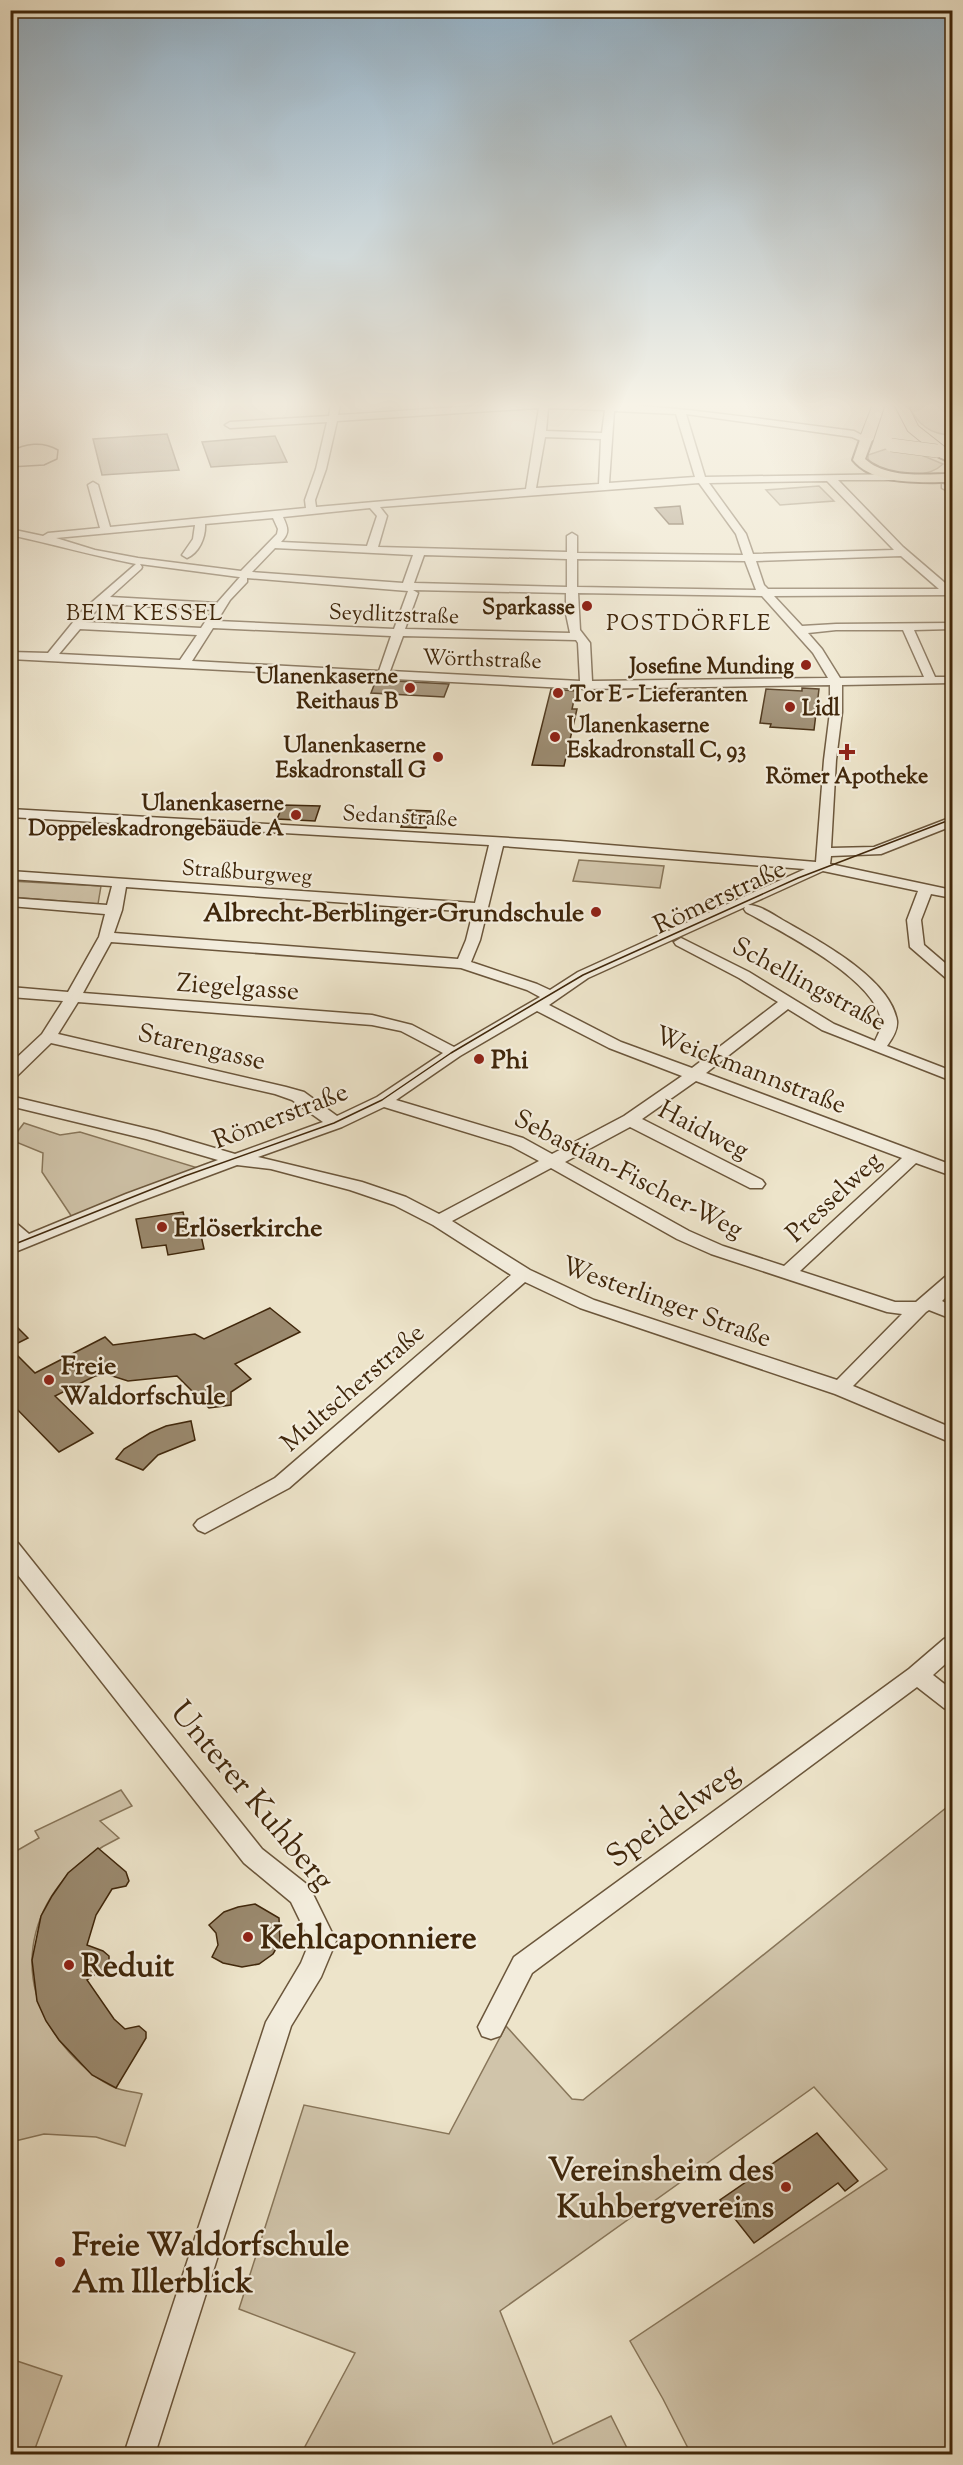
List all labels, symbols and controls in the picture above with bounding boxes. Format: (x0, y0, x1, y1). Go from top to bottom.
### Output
place label: Sparkasse (482, 593, 575, 625)
street label: Seydlitzstraße (328, 598, 460, 634)
district label: BEIM KESSEL (66, 599, 224, 631)
marker: Sparkasse (580, 599, 594, 613)
district label: POSTDÖRFLE (606, 608, 772, 641)
street label: Wörthstraße (422, 643, 542, 679)
place label: Josefine Munding (627, 652, 794, 684)
marker: Josefine Munding (799, 658, 813, 672)
place label: Ulanenkaserne Reithaus B (255, 662, 398, 719)
place label: Tor E - Lieferanten (570, 680, 748, 712)
marker: Ulanenkaserne Reithaus B (403, 681, 417, 695)
marker: Tor E - Lieferanten (551, 686, 565, 700)
place label: Lidl (802, 694, 841, 726)
marker: Lidl (783, 700, 797, 714)
place label: Ulanenkaserne Eskadronstall C, 93 (567, 711, 746, 768)
marker: Ulanenkaserne Eskadronstall C, 93 (548, 730, 562, 744)
place label: Ulanenkaserne Eskadronstall G (275, 731, 426, 788)
marker: Römer Apotheke (840, 745, 854, 759)
marker: Ulanenkaserne Eskadronstall G (431, 750, 445, 764)
place label: Römer Apotheke (766, 762, 928, 794)
place label: Ulanenkaserne Doppeleskadrongebäude A (28, 789, 284, 846)
street label: Sedanstraße (341, 799, 458, 837)
marker: Ulanenkaserne Doppeleskadrongebäude A (289, 808, 303, 822)
street label: Römerstraße (648, 852, 792, 945)
street label: Straßburgweg (180, 853, 313, 895)
place label: Albrecht-Berblinger-Grundschule (203, 896, 584, 933)
marker: Albrecht-Berblinger-Grundschule (589, 905, 603, 919)
street label: Schellingstraße (725, 929, 893, 1042)
street label: Ziegelgasse (175, 966, 300, 1011)
street label: Starengasse (134, 1016, 269, 1081)
street label: Weickmannstraße (649, 1018, 851, 1125)
place label: Phi (491, 1043, 529, 1080)
marker: Phi (472, 1052, 486, 1066)
street label: Römerstraße (208, 1075, 354, 1160)
street label: Haidweg (651, 1093, 755, 1170)
street label: Sebastian-Fischer-Weg (507, 1101, 749, 1249)
street label: Presselweg (779, 1144, 891, 1252)
place label: Erlöserkirche (174, 1211, 322, 1248)
marker: Erlöserkirche (155, 1220, 169, 1234)
street label: Westerlinger Straße (556, 1248, 776, 1359)
street label: Multscherstraße (274, 1316, 434, 1462)
place label: Freie Waldorfschule (61, 1349, 226, 1416)
marker: Freie Waldorfschule (42, 1373, 56, 1387)
street label: Unterer Kuhberg (157, 1692, 344, 1902)
street label: Speidelweg (597, 1752, 750, 1881)
place label: Kehlcaponniere (260, 1917, 477, 1963)
marker: Kehlcaponniere (241, 1930, 255, 1944)
place label: Reduit (81, 1945, 174, 1991)
marker: Reduit (62, 1958, 76, 1972)
place label: Vereinsheim des Kuhbergvereins (548, 2149, 774, 2232)
marker: Vereinsheim des Kuhbergvereins (779, 2180, 793, 2194)
place label: Freie Waldorfschule Am Illerblick (72, 2224, 350, 2307)
marker: Freie Waldorfschule Am Illerblick (53, 2255, 67, 2269)

